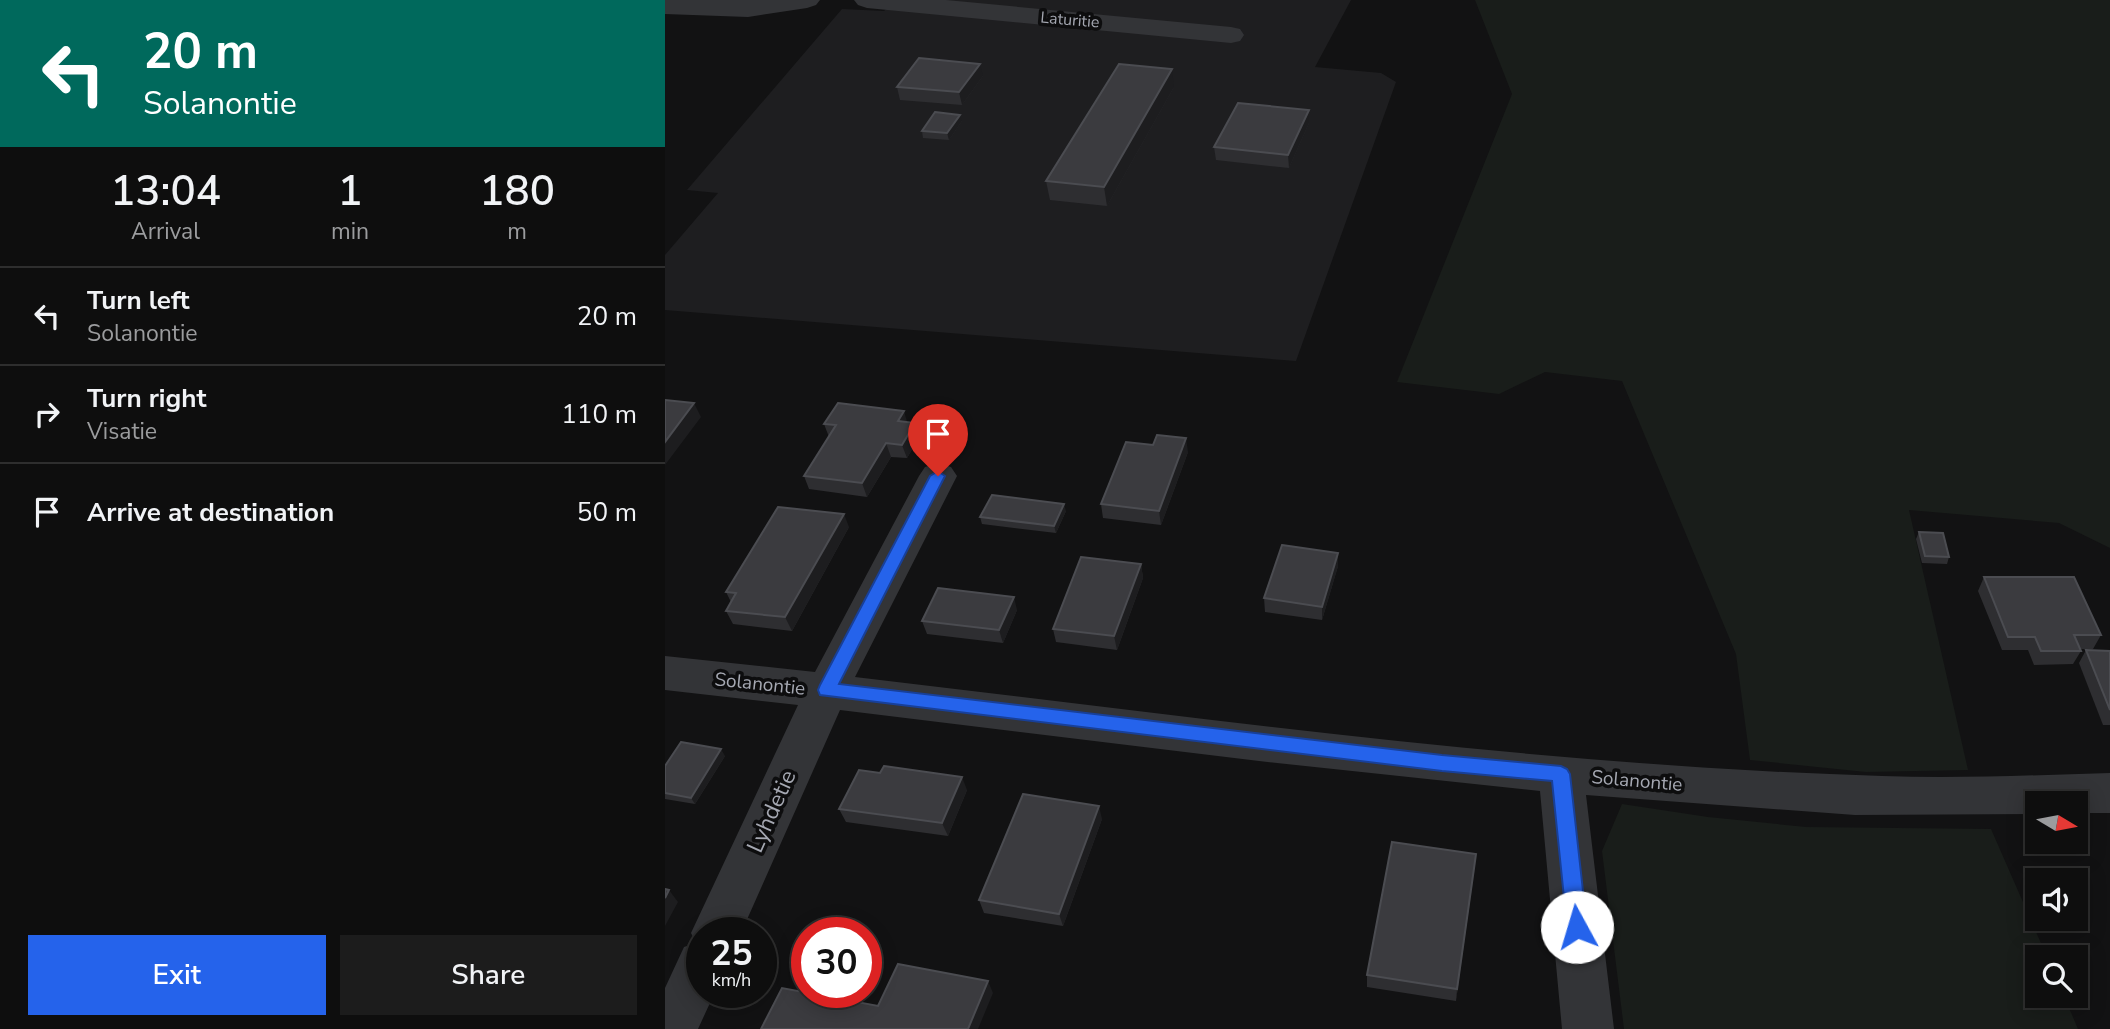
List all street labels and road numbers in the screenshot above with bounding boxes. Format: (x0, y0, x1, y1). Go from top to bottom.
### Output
street label: Laturitie (1040, 6, 1100, 34)
street label: Solanontie (713, 666, 807, 702)
street label: Solanontie (1590, 764, 1684, 798)
street label: Lyhdetie (739, 765, 803, 858)

